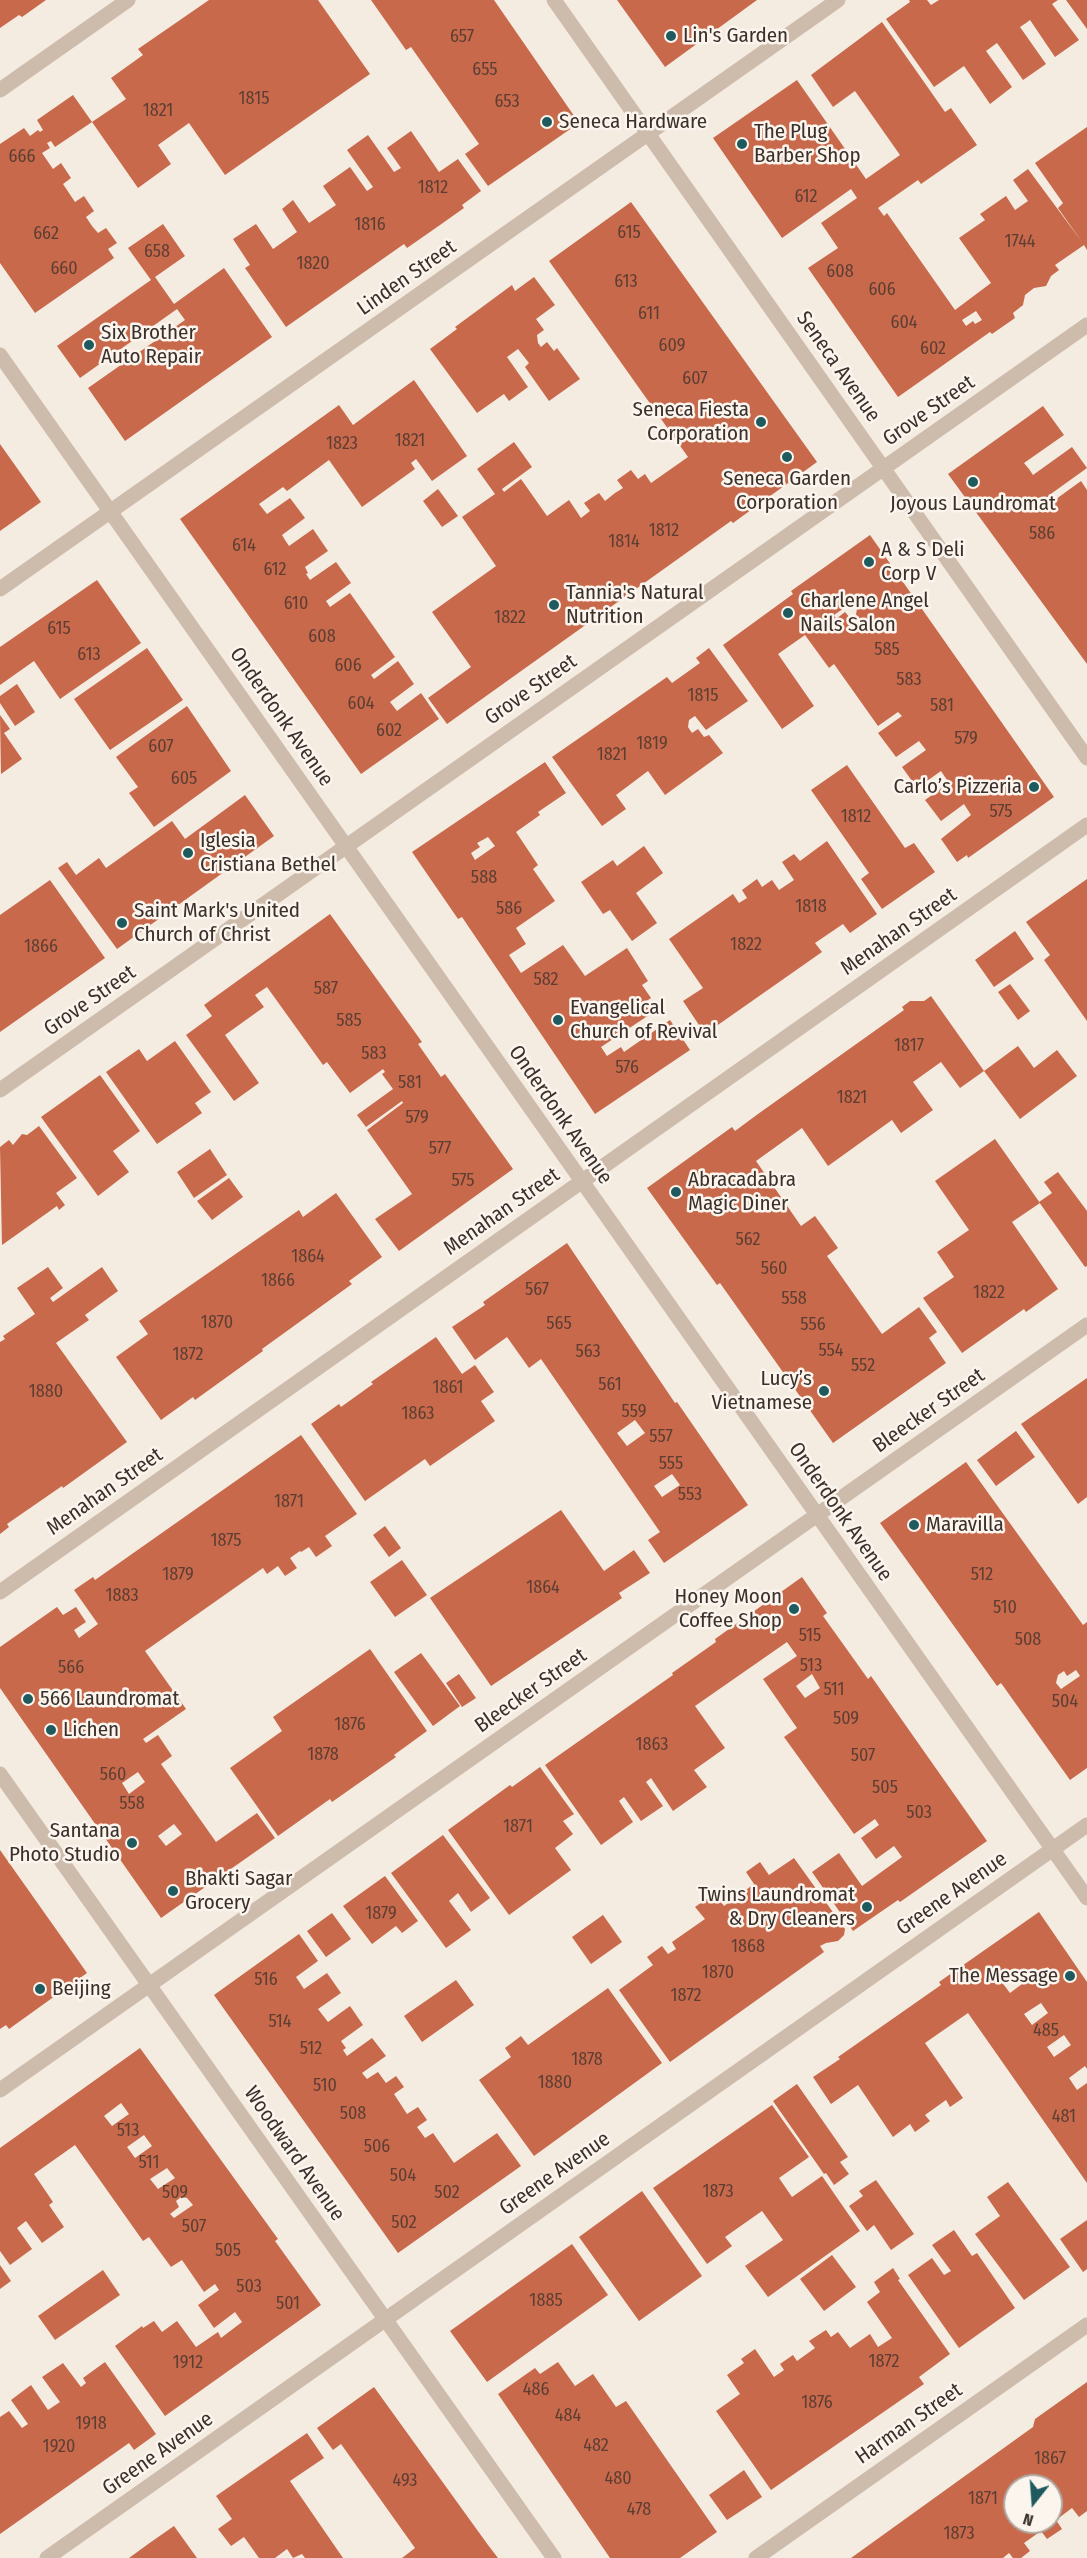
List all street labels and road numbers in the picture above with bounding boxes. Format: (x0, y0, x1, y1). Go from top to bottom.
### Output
street label: Linden Street (353, 235, 461, 321)
street label: Seneca Avenue (791, 307, 885, 427)
street label: Grove Street (878, 370, 980, 452)
street label: Onderdonk Avenue (224, 643, 338, 791)
street label: Grove Street (480, 649, 582, 731)
street label: Menahan Street (836, 883, 962, 981)
street label: Grove Street (39, 960, 141, 1042)
street label: Onderdonk Avenue (503, 1041, 617, 1189)
street label: Menahan Street (439, 1163, 565, 1261)
street label: Bleecker Street (868, 1363, 990, 1459)
street label: Onderdonk Avenue (783, 1438, 897, 1586)
street label: Menahan Street (42, 1443, 168, 1541)
street label: Bleecker Street (470, 1643, 592, 1739)
street label: Greene Avenue (892, 1847, 1012, 1941)
street label: Woodward Avenue (238, 2082, 350, 2226)
street label: Greene Avenue (495, 2127, 615, 2221)
street label: Harman Street (851, 2378, 967, 2470)
street label: Greene Avenue (98, 2407, 218, 2501)

